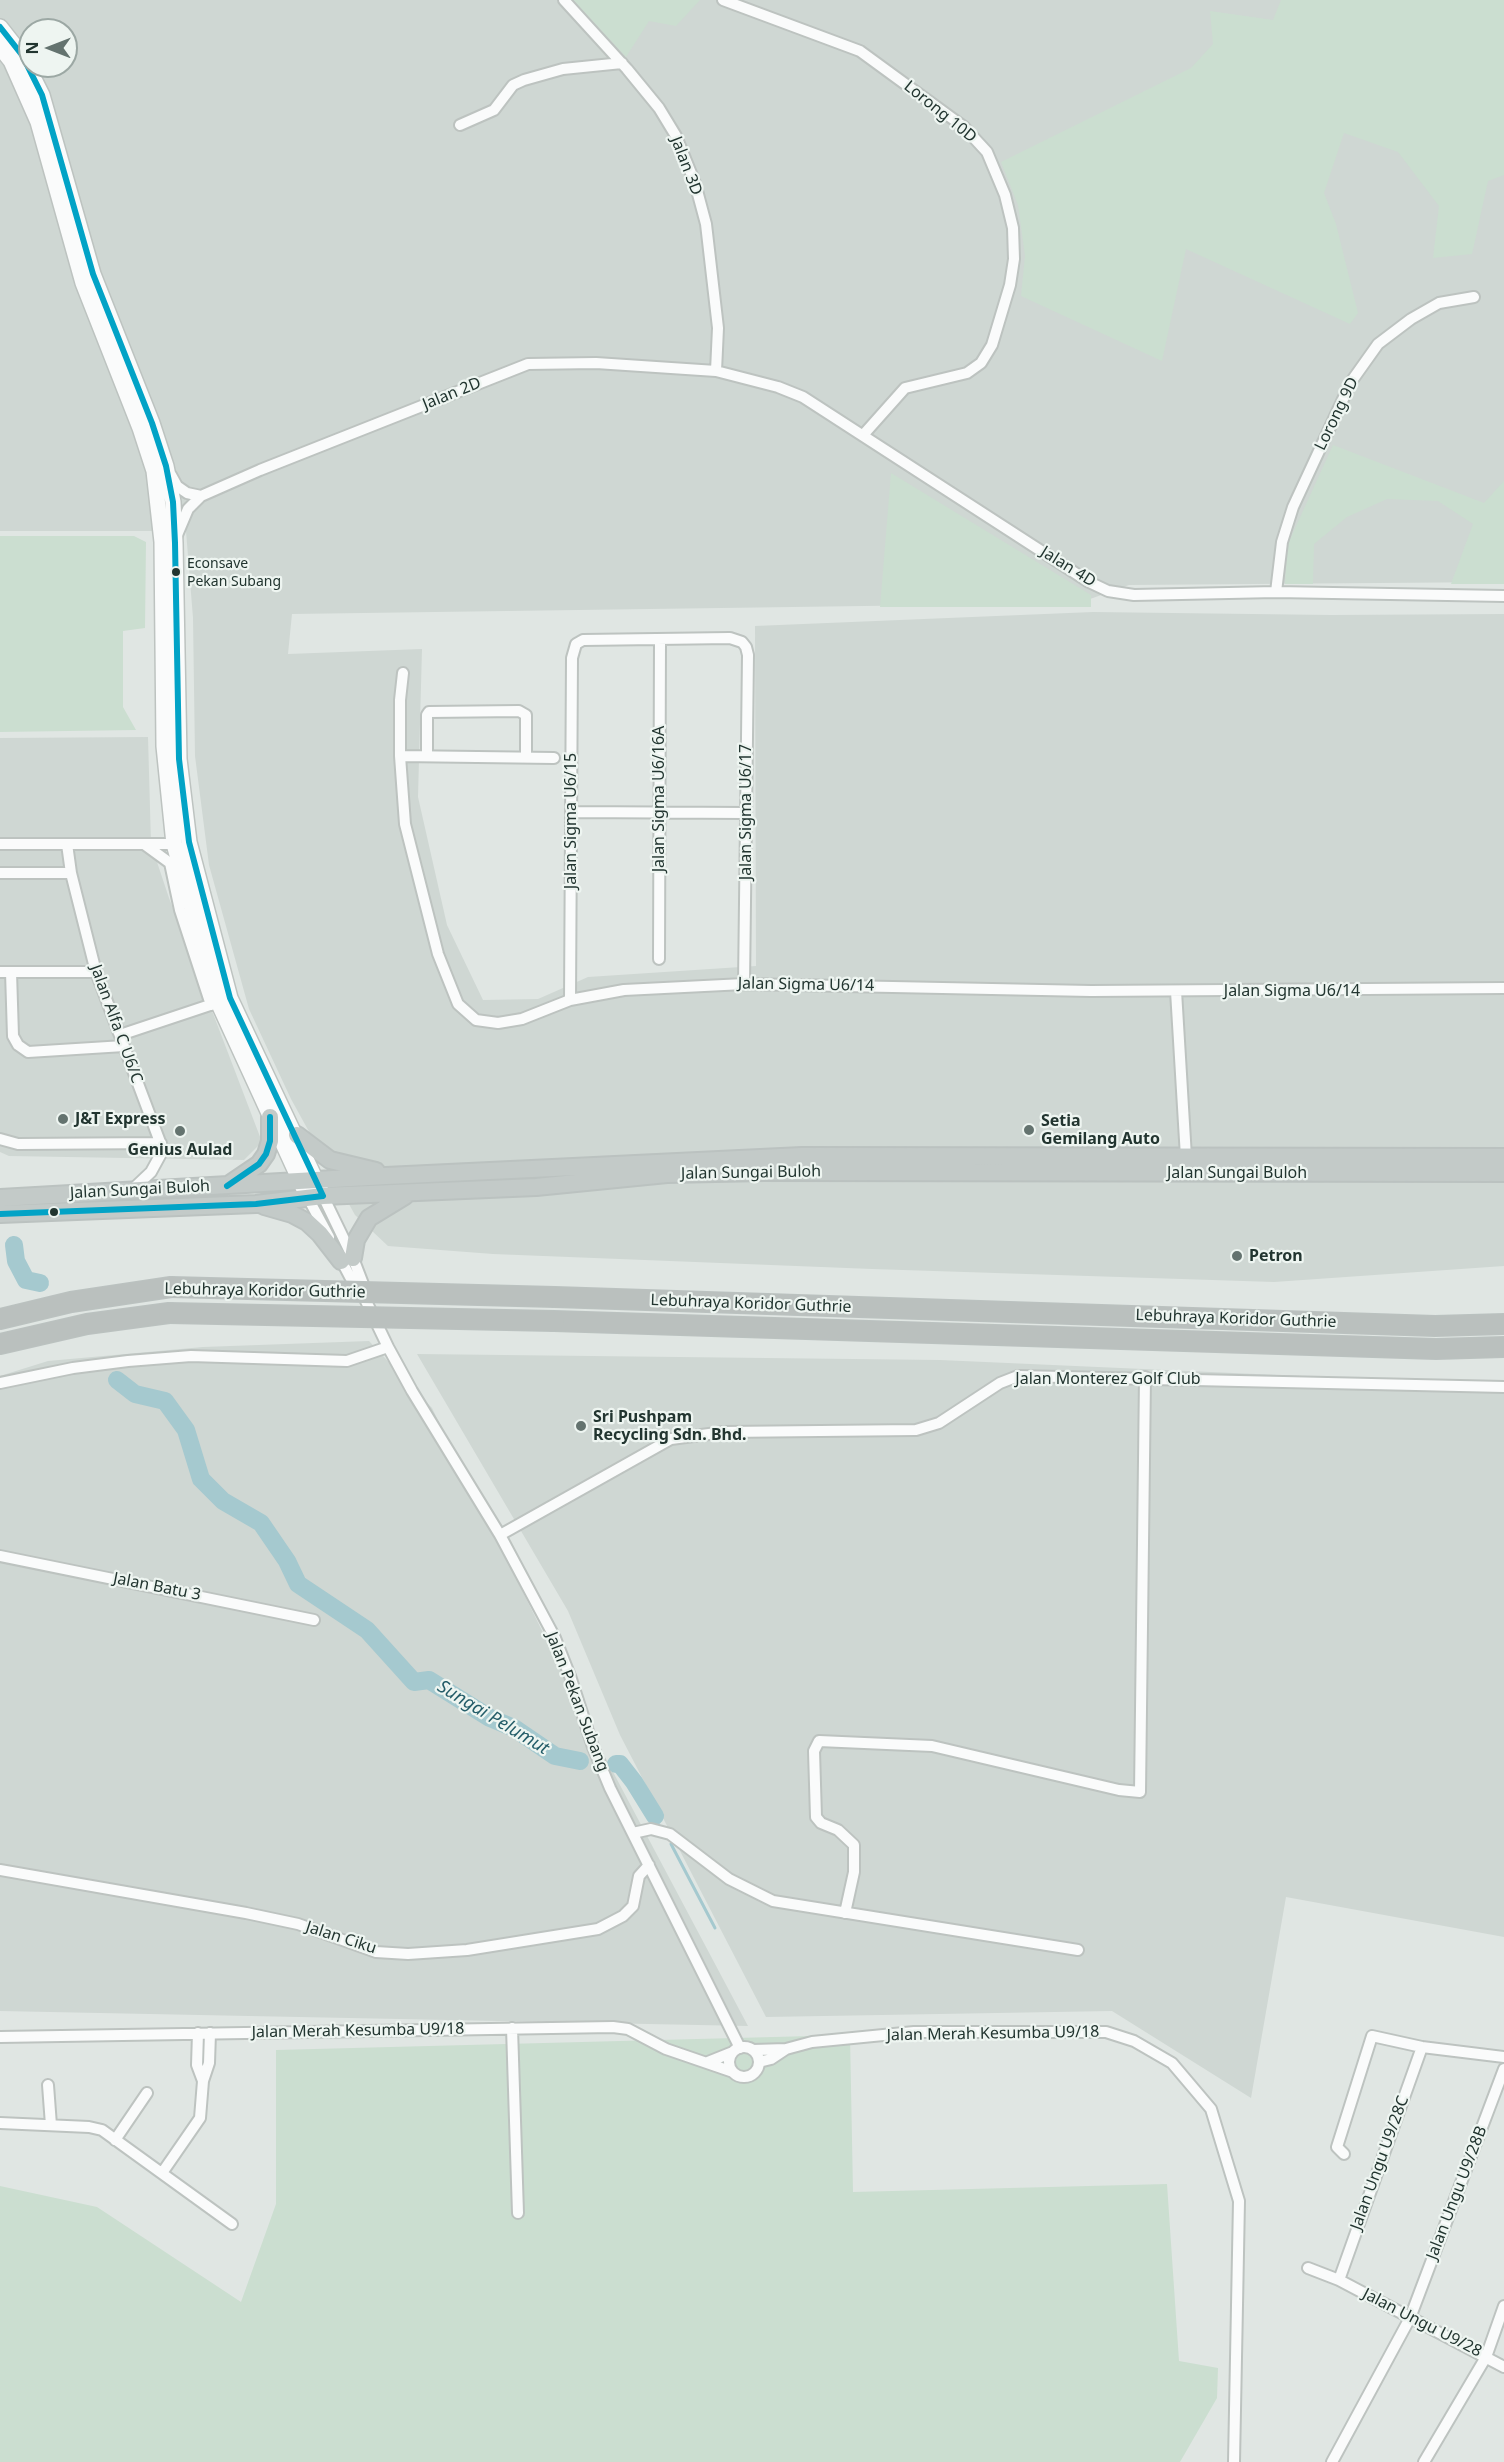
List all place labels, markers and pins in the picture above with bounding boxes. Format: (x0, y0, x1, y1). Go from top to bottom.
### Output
place label: Econsave Pekan Subang (187, 556, 281, 588)
marker: Econsave Pekan Subang (170, 566, 182, 578)
place label: J&T Express (75, 1109, 165, 1129)
place label: Setia Gemilang Auto (1041, 1111, 1160, 1149)
marker: J&T Express (56, 1112, 70, 1126)
marker: Setia Gemilang Auto (1022, 1123, 1036, 1137)
marker: Genius Aulad (173, 1124, 187, 1138)
place label: Genius Aulad (128, 1140, 232, 1160)
unlabelled marker (48, 1206, 60, 1218)
place label: Petron (1249, 1246, 1303, 1266)
marker: Petron (1230, 1249, 1244, 1263)
place label: Sri Pushpam Recycling Sdn. Bhd. (593, 1407, 747, 1445)
marker: Sri Pushpam Recycling Sdn. Bhd. (574, 1419, 588, 1433)

